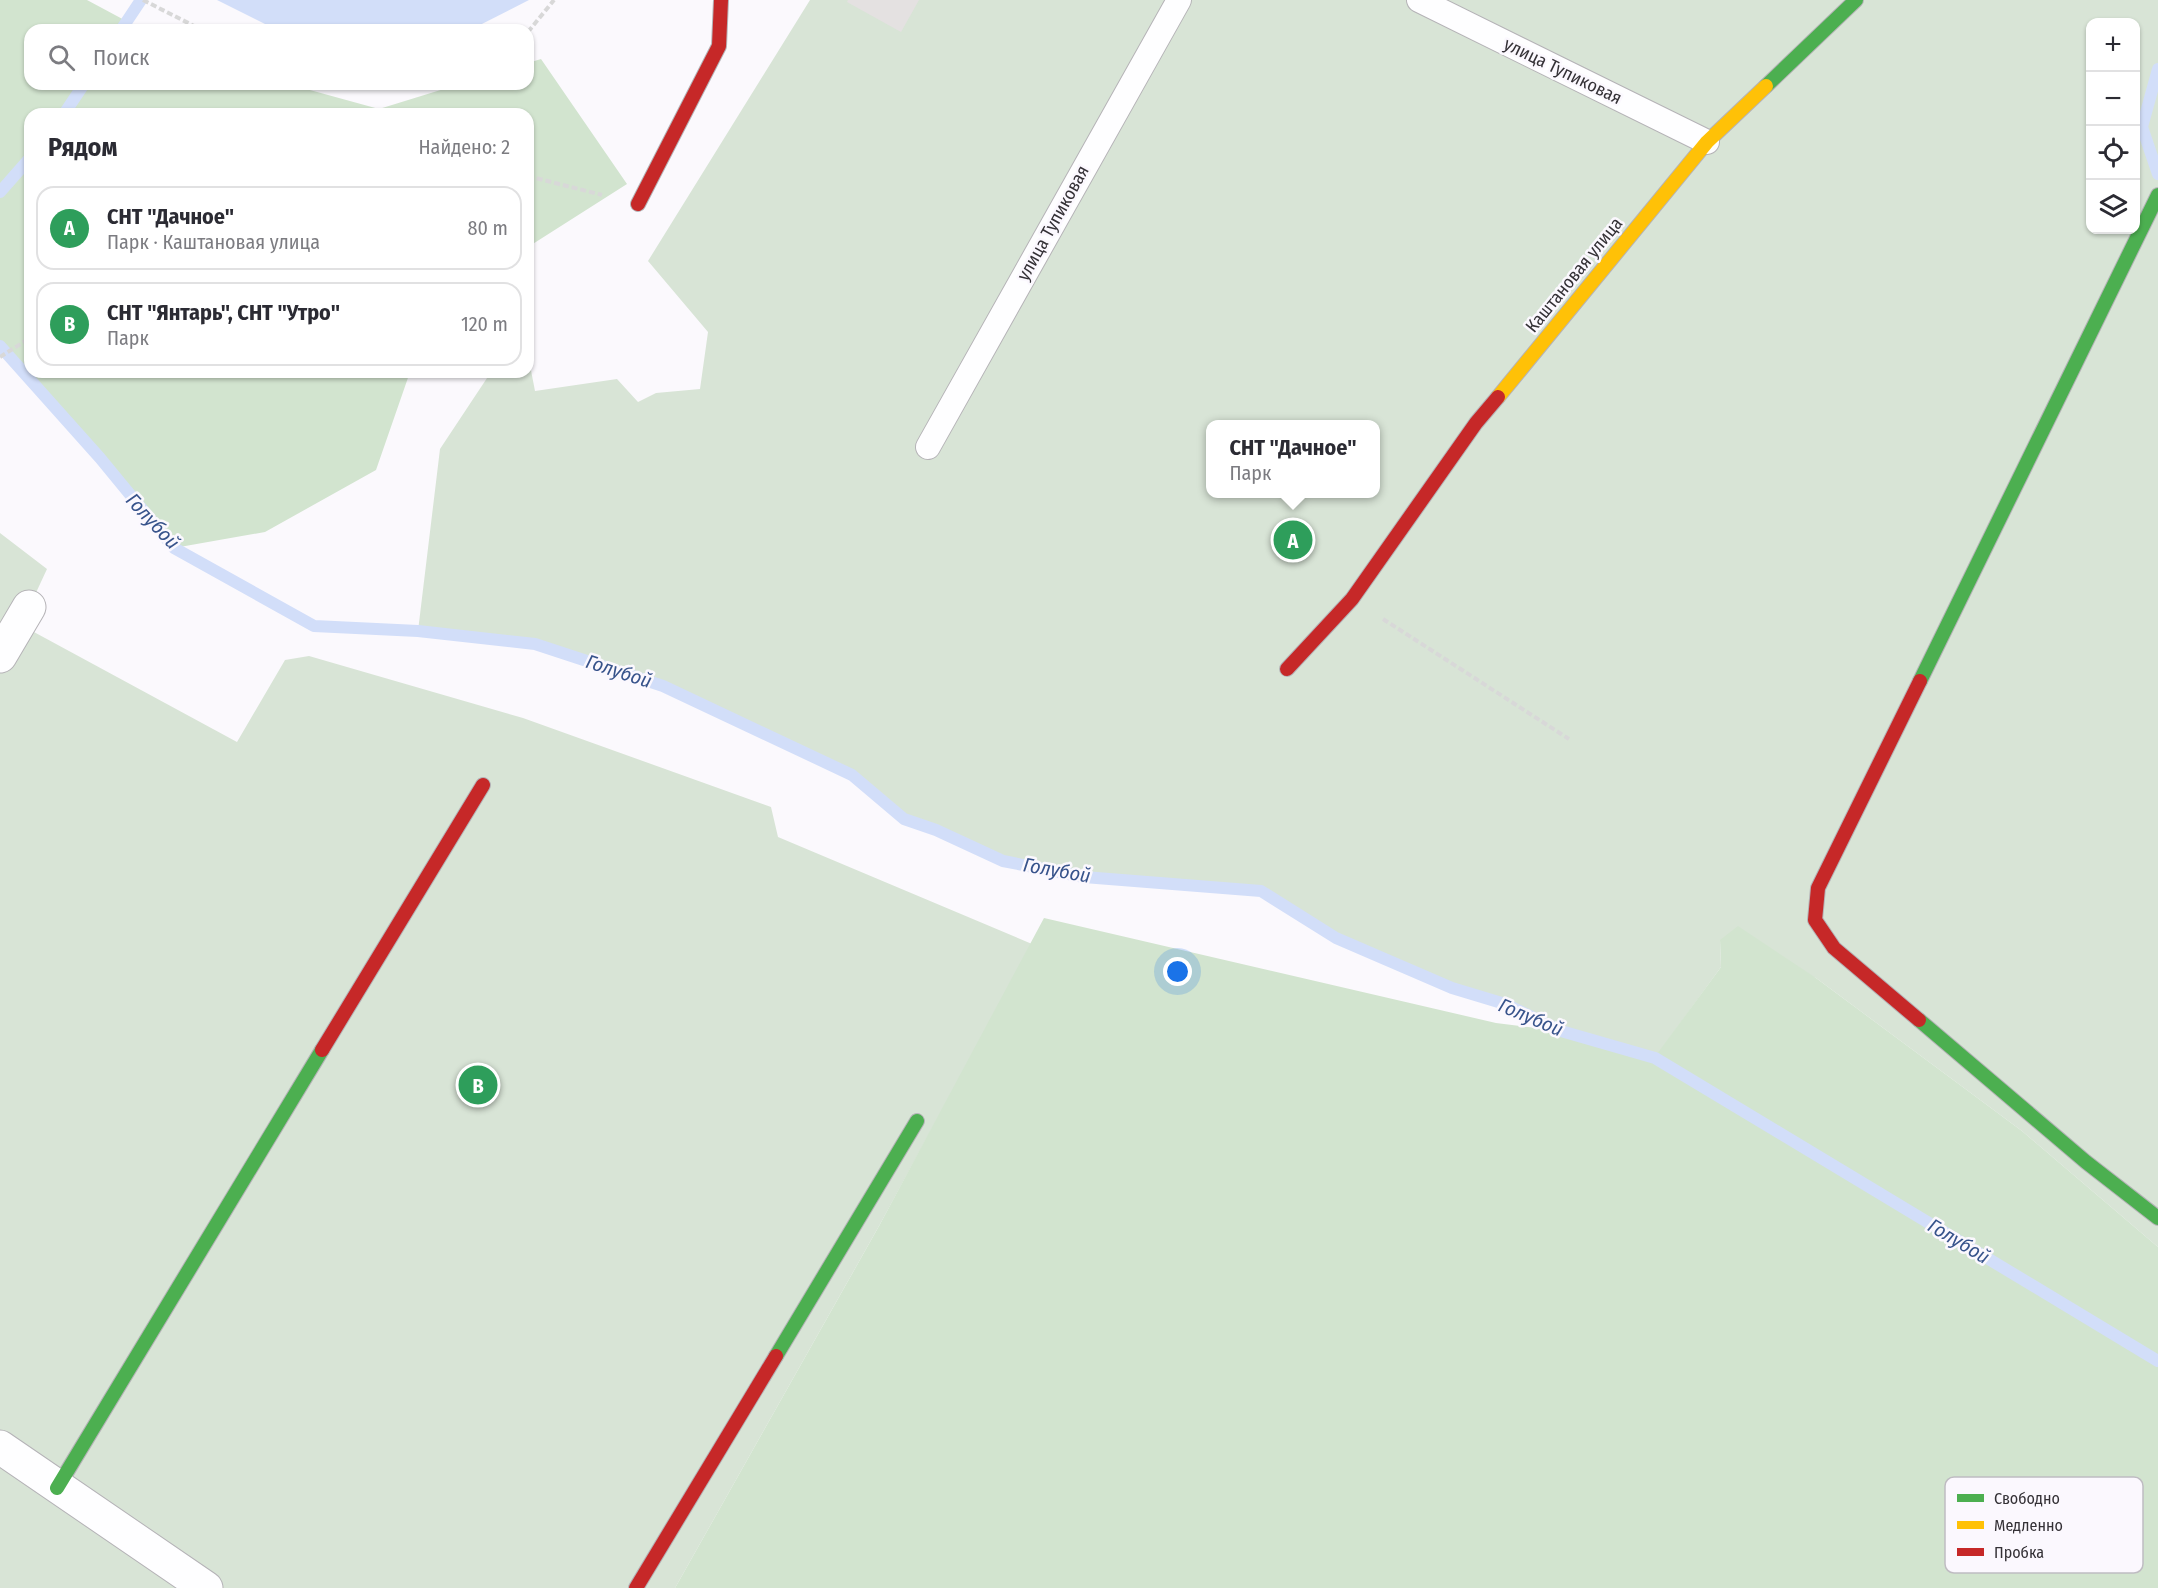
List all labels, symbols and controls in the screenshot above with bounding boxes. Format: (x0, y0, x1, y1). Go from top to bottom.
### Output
map controls (2086, 18, 2140, 234)
button: + (2086, 18, 2140, 72)
search box (24, 24, 534, 90)
street label: улица Тупиковая (1500, 33, 1626, 109)
icon: search (45, 41, 78, 74)
text: Поиск (93, 44, 149, 71)
button: − (2086, 72, 2140, 126)
button: locate (2086, 126, 2140, 180)
text: Рядом (48, 132, 117, 163)
text: Найдено: 2 (418, 135, 510, 159)
street label: улица Тупиковая (1012, 161, 1094, 285)
button: layers (2086, 180, 2140, 234)
text: СНТ "Дачное" (107, 203, 234, 230)
street label: Каштановая улица (1521, 213, 1627, 337)
text: A (64, 216, 75, 240)
text: 80 m (468, 216, 508, 240)
text: Парк · Каштановая улица (107, 230, 320, 254)
text: СНТ "Янтарь", СНТ "Утро" (107, 299, 340, 326)
text: B (64, 312, 75, 336)
text: 120 m (461, 312, 508, 336)
text: Парк (107, 326, 149, 350)
popup (1206, 420, 1380, 498)
text: СНТ "Дачное" (1229, 434, 1357, 461)
text: Парк (1229, 461, 1271, 485)
water label: Голубой (121, 488, 185, 554)
pin: A (1274, 518, 1312, 562)
water label: Голубой (583, 649, 655, 693)
water label: Голубой (1021, 852, 1093, 888)
your location (1163, 957, 1192, 986)
water label: Голубой (1495, 993, 1567, 1041)
pin: B (458, 1062, 498, 1108)
water label: Голубой (1924, 1213, 1994, 1269)
legend (1945, 1477, 2143, 1573)
text: Свободно (1994, 1489, 2060, 1508)
text: Медленно (1994, 1516, 2063, 1535)
text: Пробка (1994, 1543, 2044, 1562)

